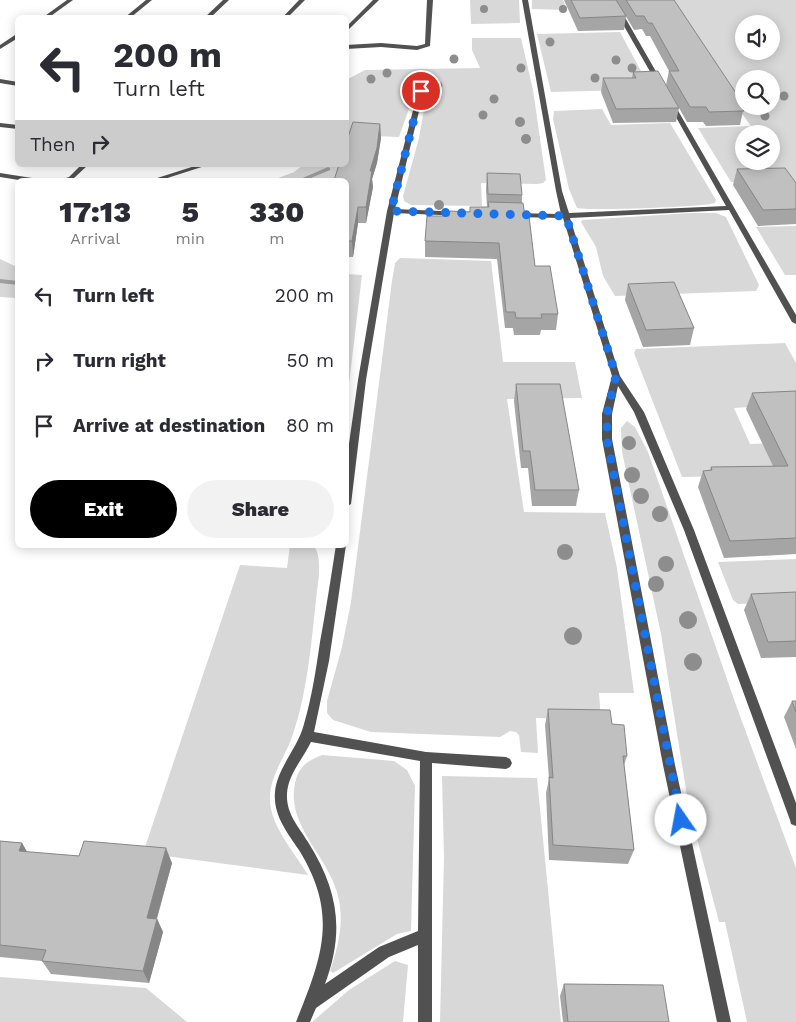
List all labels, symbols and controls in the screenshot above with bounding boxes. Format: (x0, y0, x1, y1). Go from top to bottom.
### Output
map controls (735, 15, 780, 170)
button: sound (735, 15, 780, 60)
text: 200 m (113, 34, 222, 76)
icon: left (30, 35, 95, 100)
pin (400, 70, 442, 112)
button: search (735, 70, 780, 115)
text: Turn left (113, 76, 205, 101)
icon: arrive (407, 77, 435, 105)
button: layers (735, 125, 780, 170)
icon: right (86, 130, 114, 158)
text: Then (30, 133, 76, 156)
text: 17:13 (59, 194, 131, 229)
text: 5 (181, 194, 199, 229)
text: 330 (249, 194, 305, 229)
text: Arrival (70, 229, 120, 248)
text: min (176, 229, 205, 248)
text: m (269, 229, 285, 248)
icon: left (30, 282, 58, 310)
text: Turn left (73, 284, 154, 307)
text: 200 m (275, 284, 334, 307)
icon: right (30, 347, 58, 375)
text: Turn right (73, 349, 166, 372)
text: 50 m (287, 349, 334, 372)
icon: arrive (30, 412, 58, 440)
text: Arrive at destination (73, 414, 265, 437)
text: 80 m (286, 414, 334, 437)
button: Exit (30, 480, 177, 538)
button: Share (187, 480, 334, 538)
position arrow (654, 793, 706, 845)

